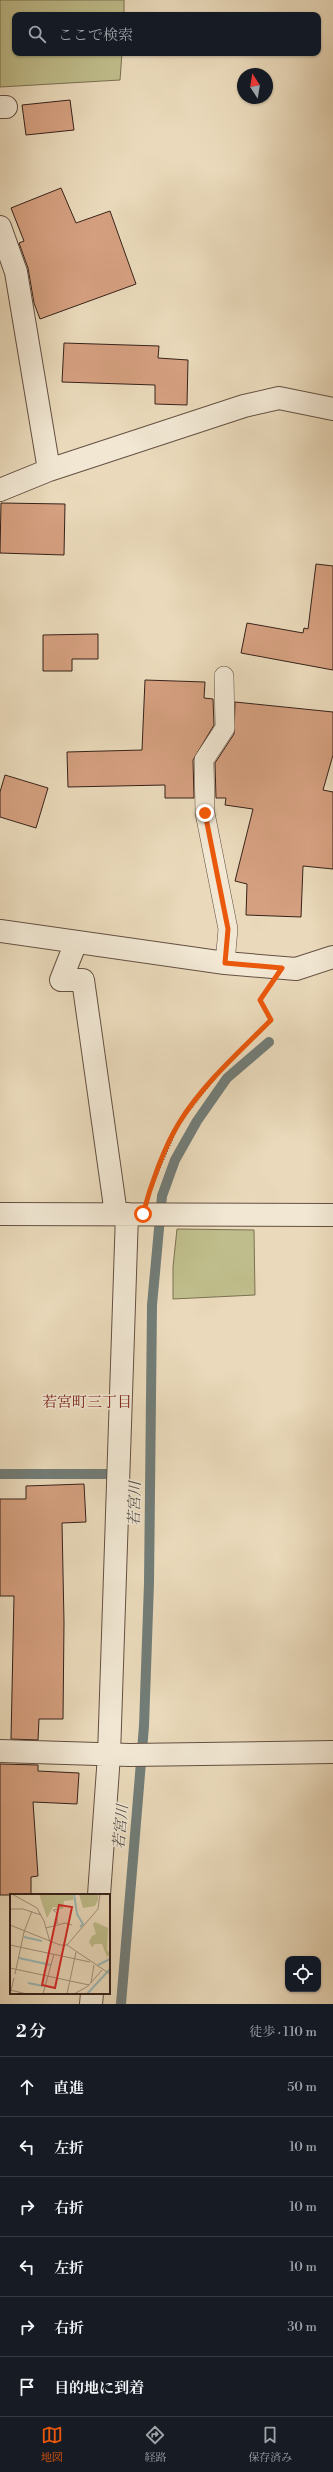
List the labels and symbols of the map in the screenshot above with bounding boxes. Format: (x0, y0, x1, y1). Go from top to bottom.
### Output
north arrow (237, 68, 273, 104)
route end (196, 804, 214, 822)
route start (134, 1205, 152, 1223)
district label: 若宮町三丁目 (42, 1393, 132, 1412)
water label: 若宮川 (125, 1479, 145, 1527)
water label: 若宮川 (110, 1802, 133, 1850)
inset map (10, 1894, 110, 1994)

